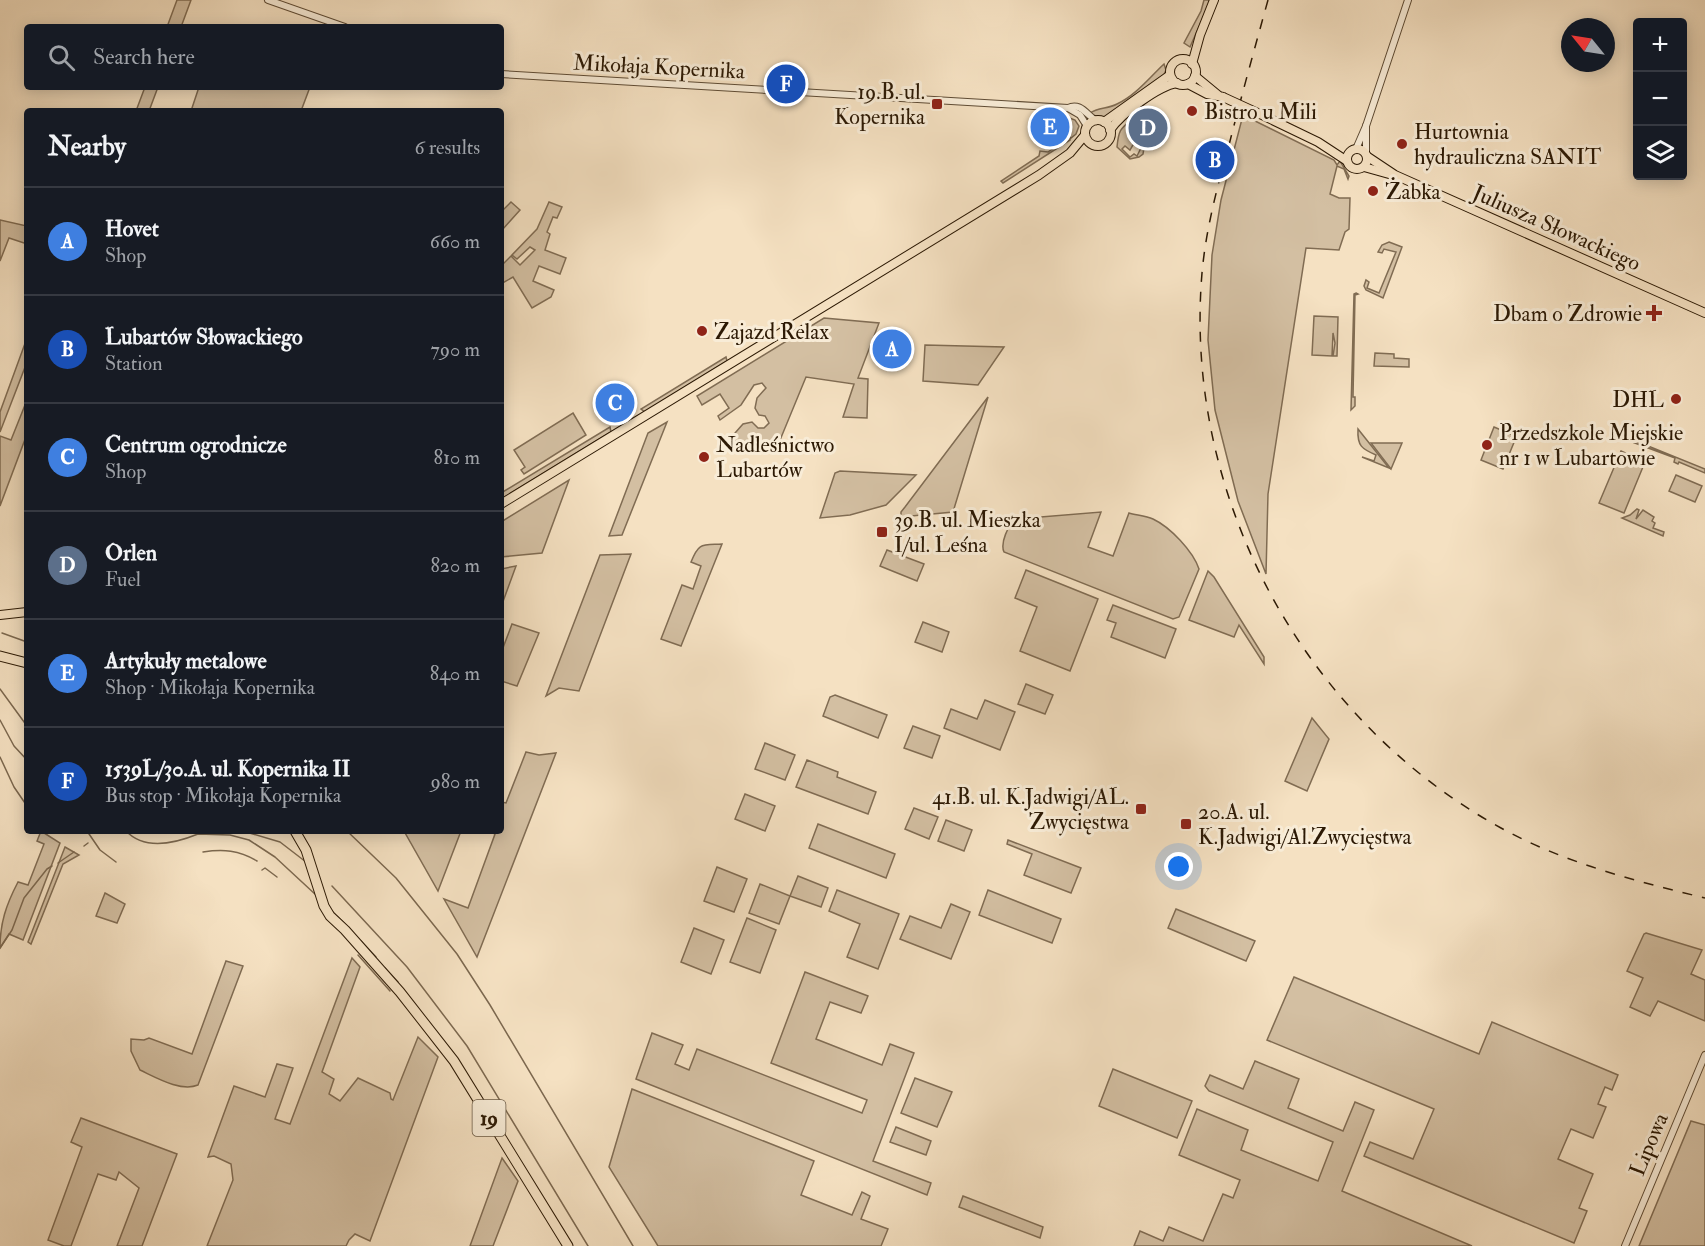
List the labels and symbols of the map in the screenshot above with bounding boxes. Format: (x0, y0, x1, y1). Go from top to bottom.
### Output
north arrow (1561, 18, 1615, 72)
street label: Mikołaja Kopernika (572, 49, 746, 87)
pin: F (766, 62, 806, 106)
place label: 19.B. ul. Kopernika (834, 78, 926, 132)
marker: 19.B. ul. Kopernika (930, 97, 944, 111)
place label: Bistro u Mili (1204, 98, 1317, 126)
pin: E (1030, 104, 1070, 150)
marker: Bistro u Mili (1185, 104, 1199, 118)
pin: D (1128, 106, 1168, 150)
place label: Hurtownia hydrauliczna SANIT (1414, 118, 1602, 171)
marker: Hurtownia hydrauliczna SANIT (1395, 137, 1409, 151)
pin: B (1196, 138, 1234, 182)
place label: Żabka (1385, 177, 1442, 206)
street label: Juliusza Słowackiego (1467, 178, 1645, 278)
marker: Żabka (1366, 184, 1380, 198)
place label: Dbam o Zdrowie (1493, 300, 1642, 328)
marker: Dbam o Zdrowie (1647, 306, 1661, 320)
place label: Zajazd Relax (714, 318, 829, 346)
marker: Zajazd Relax (695, 324, 709, 338)
pin: A (872, 326, 912, 372)
pin: C (596, 380, 634, 426)
place label: DHL (1612, 386, 1664, 414)
marker: DHL (1669, 392, 1683, 406)
place label: Przedszkole Miejskie nr 1 w Lubartowie (1499, 419, 1683, 472)
place label: Nadleśnictwo Lubartów (716, 431, 834, 484)
marker: Przedszkole Miejskie nr 1 w Lubartowie (1480, 438, 1494, 452)
marker: Nadleśnictwo Lubartów (697, 450, 711, 464)
place label: 39.B. ul. Mieszka I/ul. Leśna (894, 506, 1042, 559)
marker: 39.B. ul. Mieszka I/ul. Leśna (875, 525, 889, 539)
place label: 41.B. ul. K.Jadwigi/AL. Zwycięstwa (932, 783, 1130, 836)
place label: 20.A. ul. K.Jadwigi/Al.Zwycięstwa (1198, 798, 1413, 851)
marker: 41.B. ul. K.Jadwigi/AL. Zwycięstwa (1134, 802, 1148, 816)
marker: 20.A. ul. K.Jadwigi/Al.Zwycięstwa (1179, 817, 1193, 831)
your location (1164, 852, 1193, 881)
road number: 19 (472, 1100, 506, 1136)
street label: Lipowa (1623, 1108, 1676, 1181)

